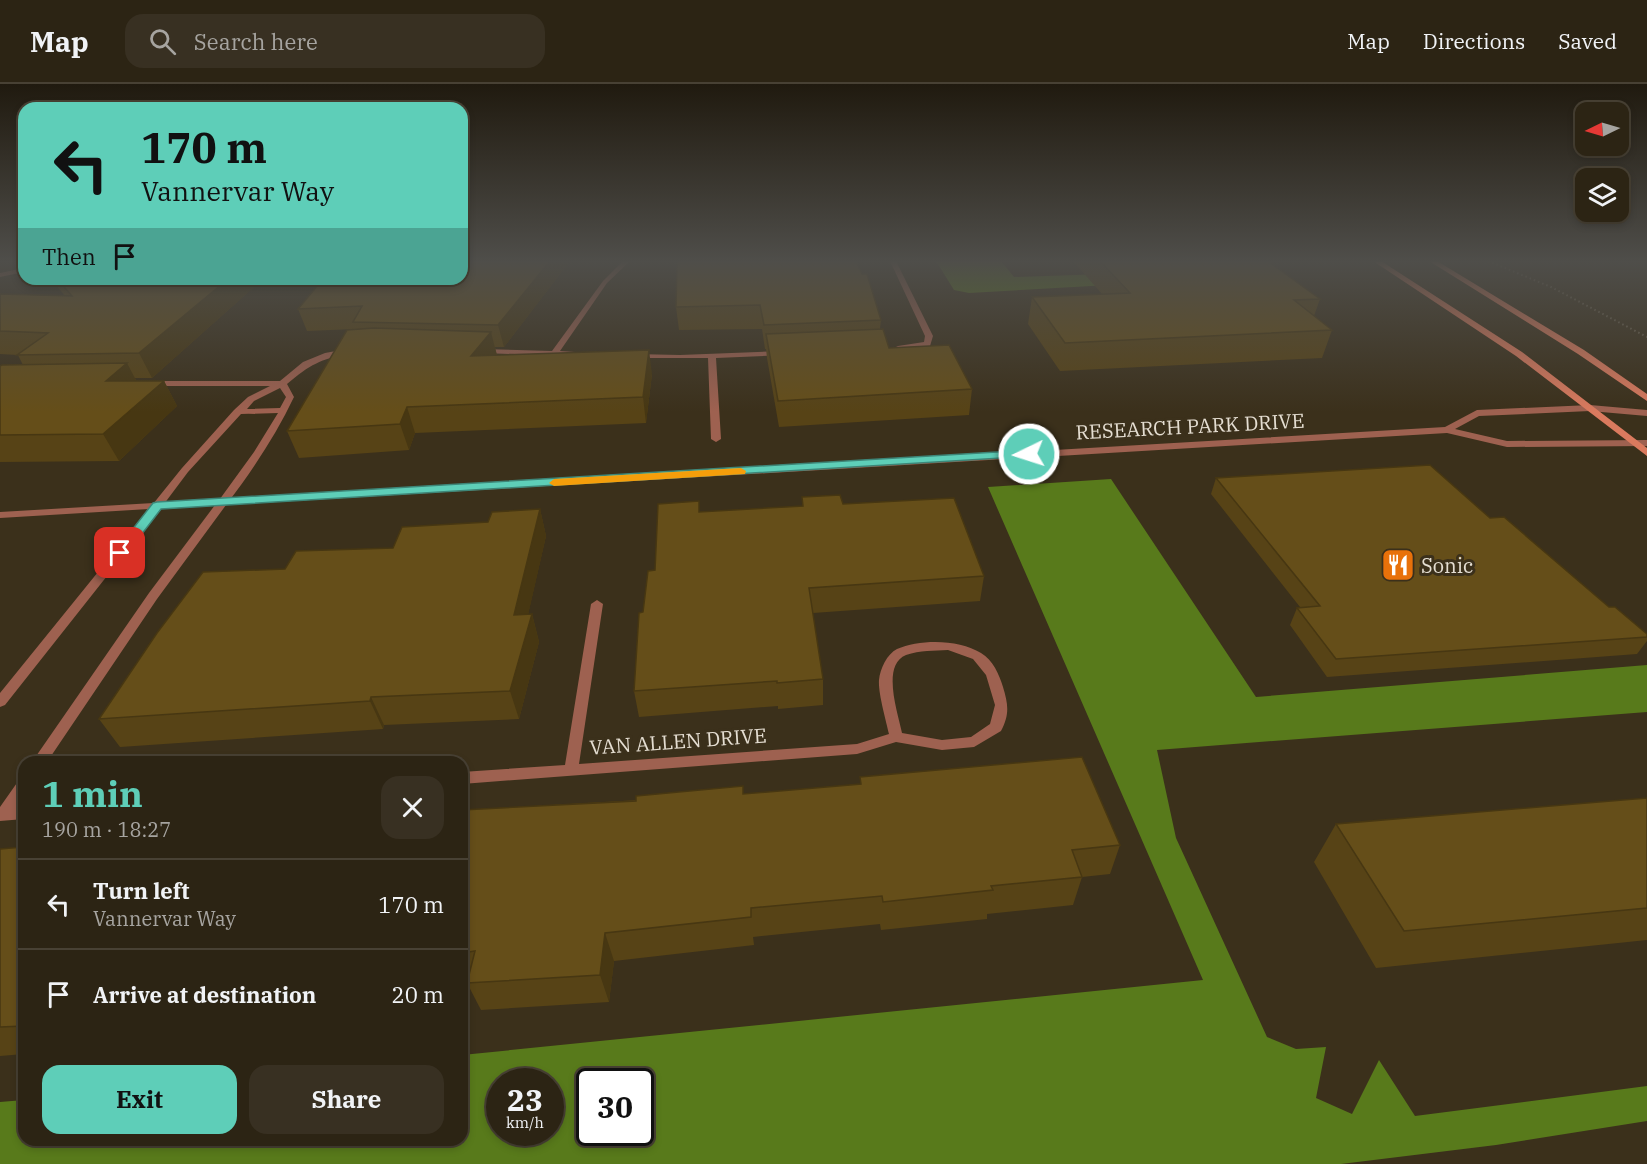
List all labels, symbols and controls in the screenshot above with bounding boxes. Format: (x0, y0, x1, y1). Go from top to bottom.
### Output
search box (125, 14, 545, 68)
text: Map (30, 23, 89, 60)
icon: search (146, 25, 179, 58)
text: Search here (194, 27, 318, 56)
text: Map (1347, 27, 1390, 55)
text: Directions (1423, 27, 1525, 55)
text: Saved (1558, 27, 1617, 55)
north arrow (1575, 102, 1629, 156)
map controls (1575, 102, 1629, 222)
text: 170 m (141, 120, 267, 175)
icon: left (42, 126, 120, 204)
button: layers (1575, 168, 1629, 222)
text: Vannervar Way (141, 173, 334, 208)
icon: arrive (108, 240, 141, 273)
text: Then (42, 242, 96, 271)
street label: RESEARCH PARK DRIVE (1075, 407, 1305, 445)
position arrow (997, 422, 1061, 486)
pin (94, 527, 145, 578)
icon: arrive (103, 536, 136, 569)
restaurant icon: Sonic (1380, 547, 1416, 583)
place label: Sonic (1421, 552, 1473, 579)
street label: VAN ALLEN DRIVE (589, 721, 767, 761)
text: 1 min (42, 770, 143, 817)
button: close (381, 776, 444, 839)
text: 190 m · 18:27 (42, 816, 171, 843)
text: Turn left (93, 876, 189, 905)
icon: left (42, 888, 75, 921)
text: 170 m (378, 890, 444, 919)
text: Vannervar Way (93, 905, 236, 932)
icon: arrive (42, 978, 75, 1011)
text: Arrive at destination (93, 980, 316, 1009)
text: 20 m (392, 980, 444, 1009)
button: Exit (42, 1065, 237, 1134)
button: Share (249, 1065, 444, 1134)
speed limit sign: 30 (576, 1068, 654, 1146)
text: 23 (507, 1080, 543, 1119)
text: km/h (506, 1113, 544, 1132)

